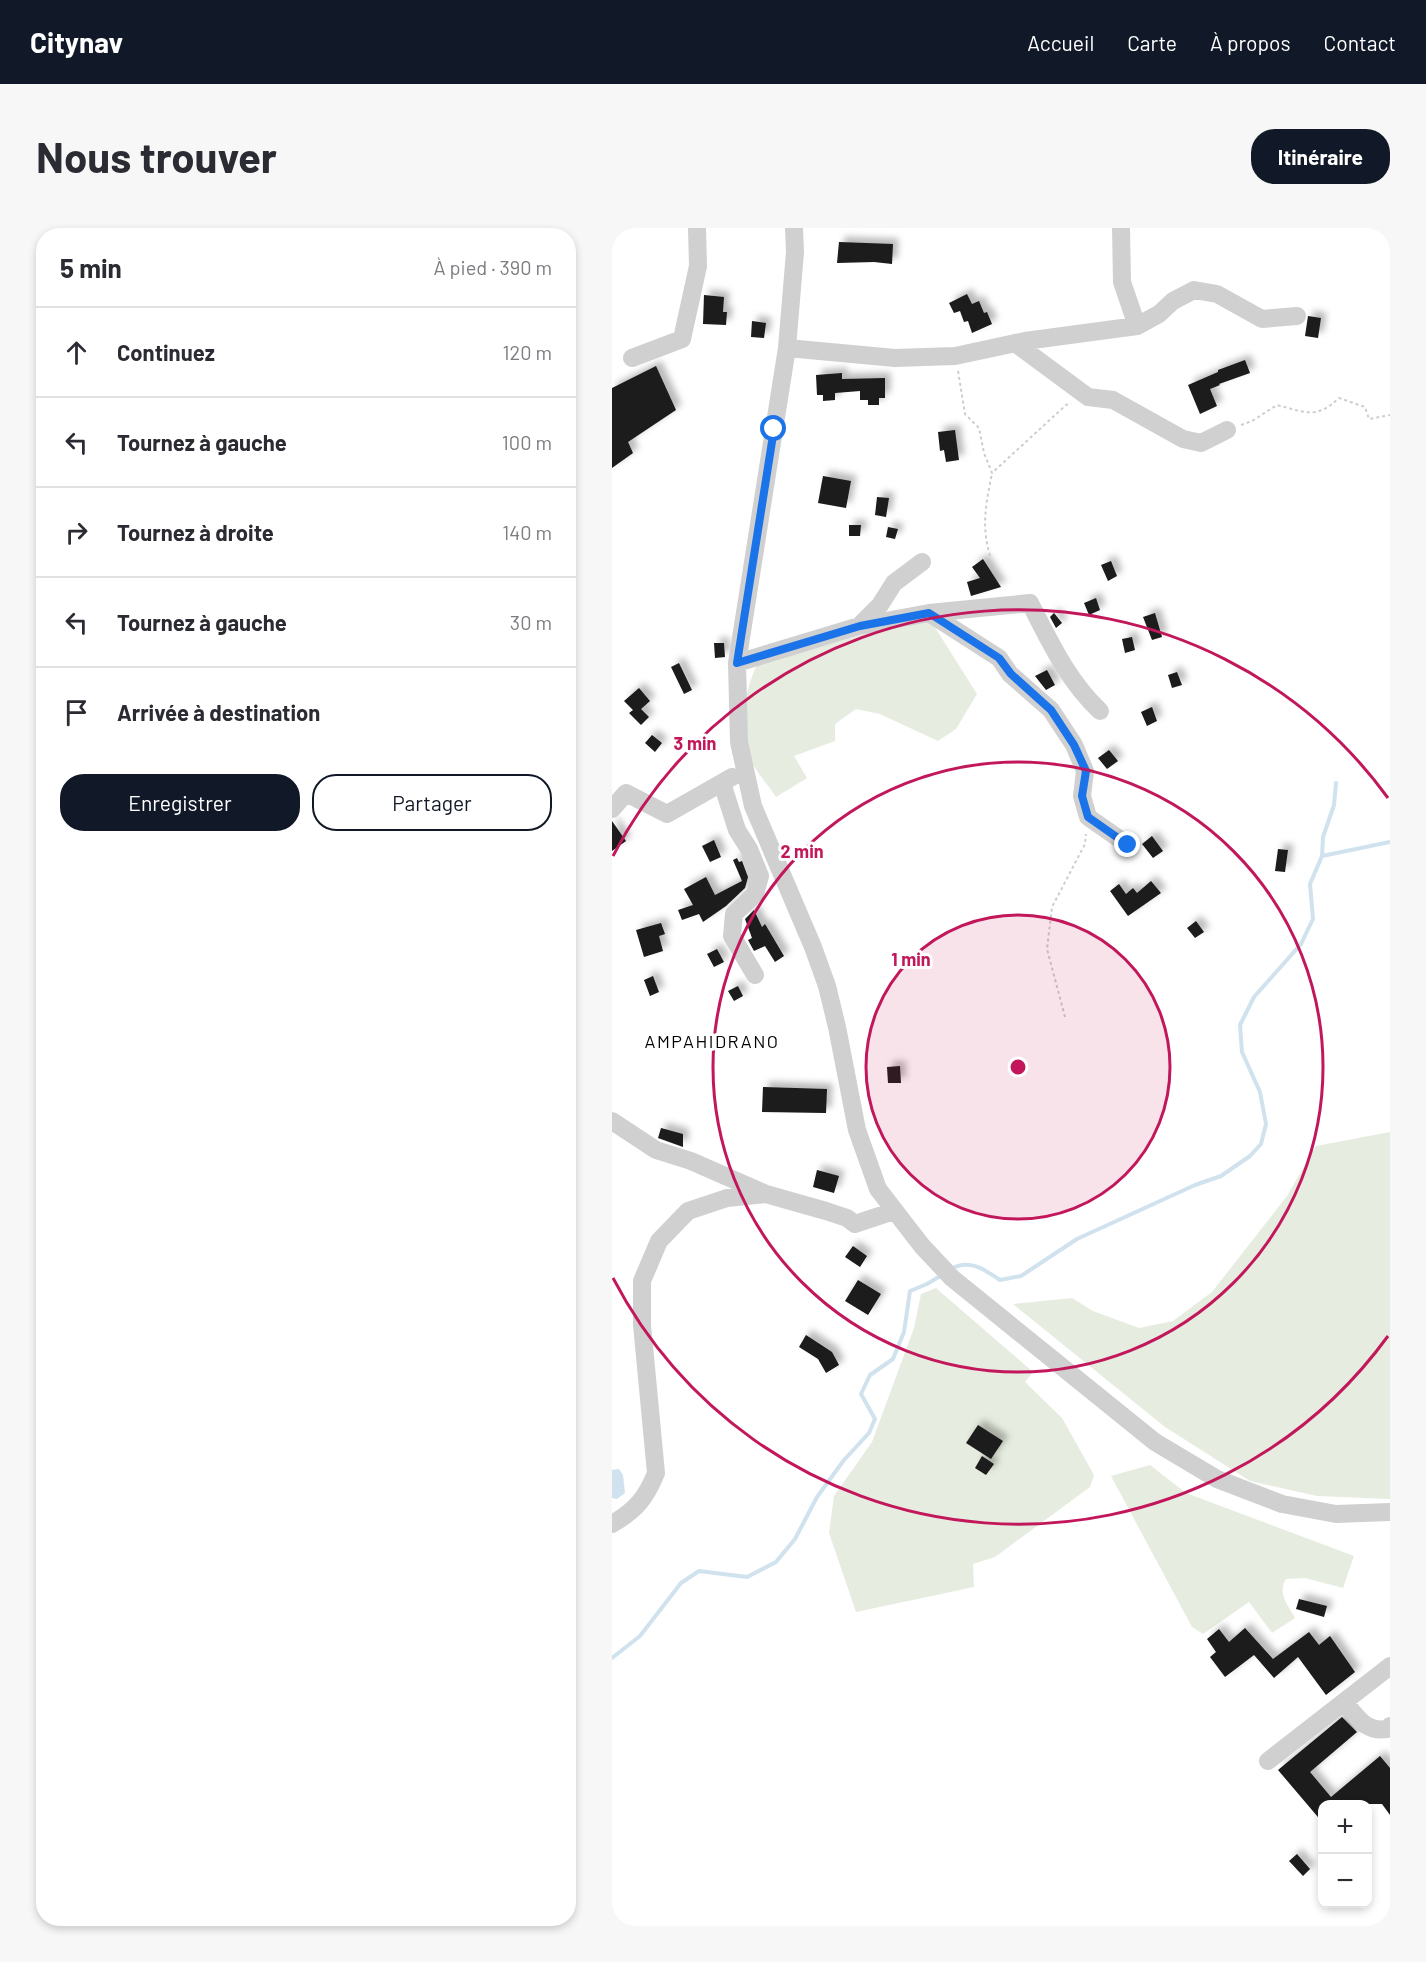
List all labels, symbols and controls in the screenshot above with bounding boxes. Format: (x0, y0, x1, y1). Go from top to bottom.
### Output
text: Citynav (30, 25, 123, 59)
text: Accueil (1027, 30, 1094, 55)
text: Carte (1127, 30, 1177, 55)
text: À propos (1210, 30, 1291, 55)
text: Contact (1324, 30, 1396, 55)
button: Itinéraire (1251, 129, 1390, 184)
text: Nous trouver (36, 131, 277, 181)
text: 5 min (60, 252, 122, 283)
text: À pied · 390 m (433, 255, 552, 279)
icon: ahead (60, 336, 93, 369)
text: Continuez (117, 339, 215, 365)
text: 120 m (502, 340, 552, 364)
route start (760, 415, 786, 441)
icon: left (60, 426, 93, 459)
text: Tournez à gauche (117, 429, 287, 455)
text: 100 m (502, 430, 552, 454)
icon: right (60, 516, 93, 549)
text: Tournez à droite (117, 519, 274, 545)
text: 140 m (502, 520, 552, 544)
icon: left (60, 606, 93, 639)
text: Tournez à gauche (117, 609, 287, 635)
text: 30 m (510, 610, 552, 634)
icon: arrive (60, 696, 93, 729)
text: Arrivée à destination (117, 699, 320, 725)
text: 3 min (674, 732, 716, 754)
button: Enregistrer (60, 774, 300, 831)
button: Partager (312, 774, 552, 831)
route end (1114, 831, 1140, 857)
text: 2 min (780, 840, 824, 862)
text: 1 min (891, 948, 931, 970)
district label: AMPAHIDRANO (645, 1030, 780, 1052)
centre of rings (1008, 1057, 1028, 1077)
map controls (1318, 1800, 1372, 1908)
button: + (1318, 1800, 1372, 1854)
button: − (1318, 1854, 1372, 1908)

